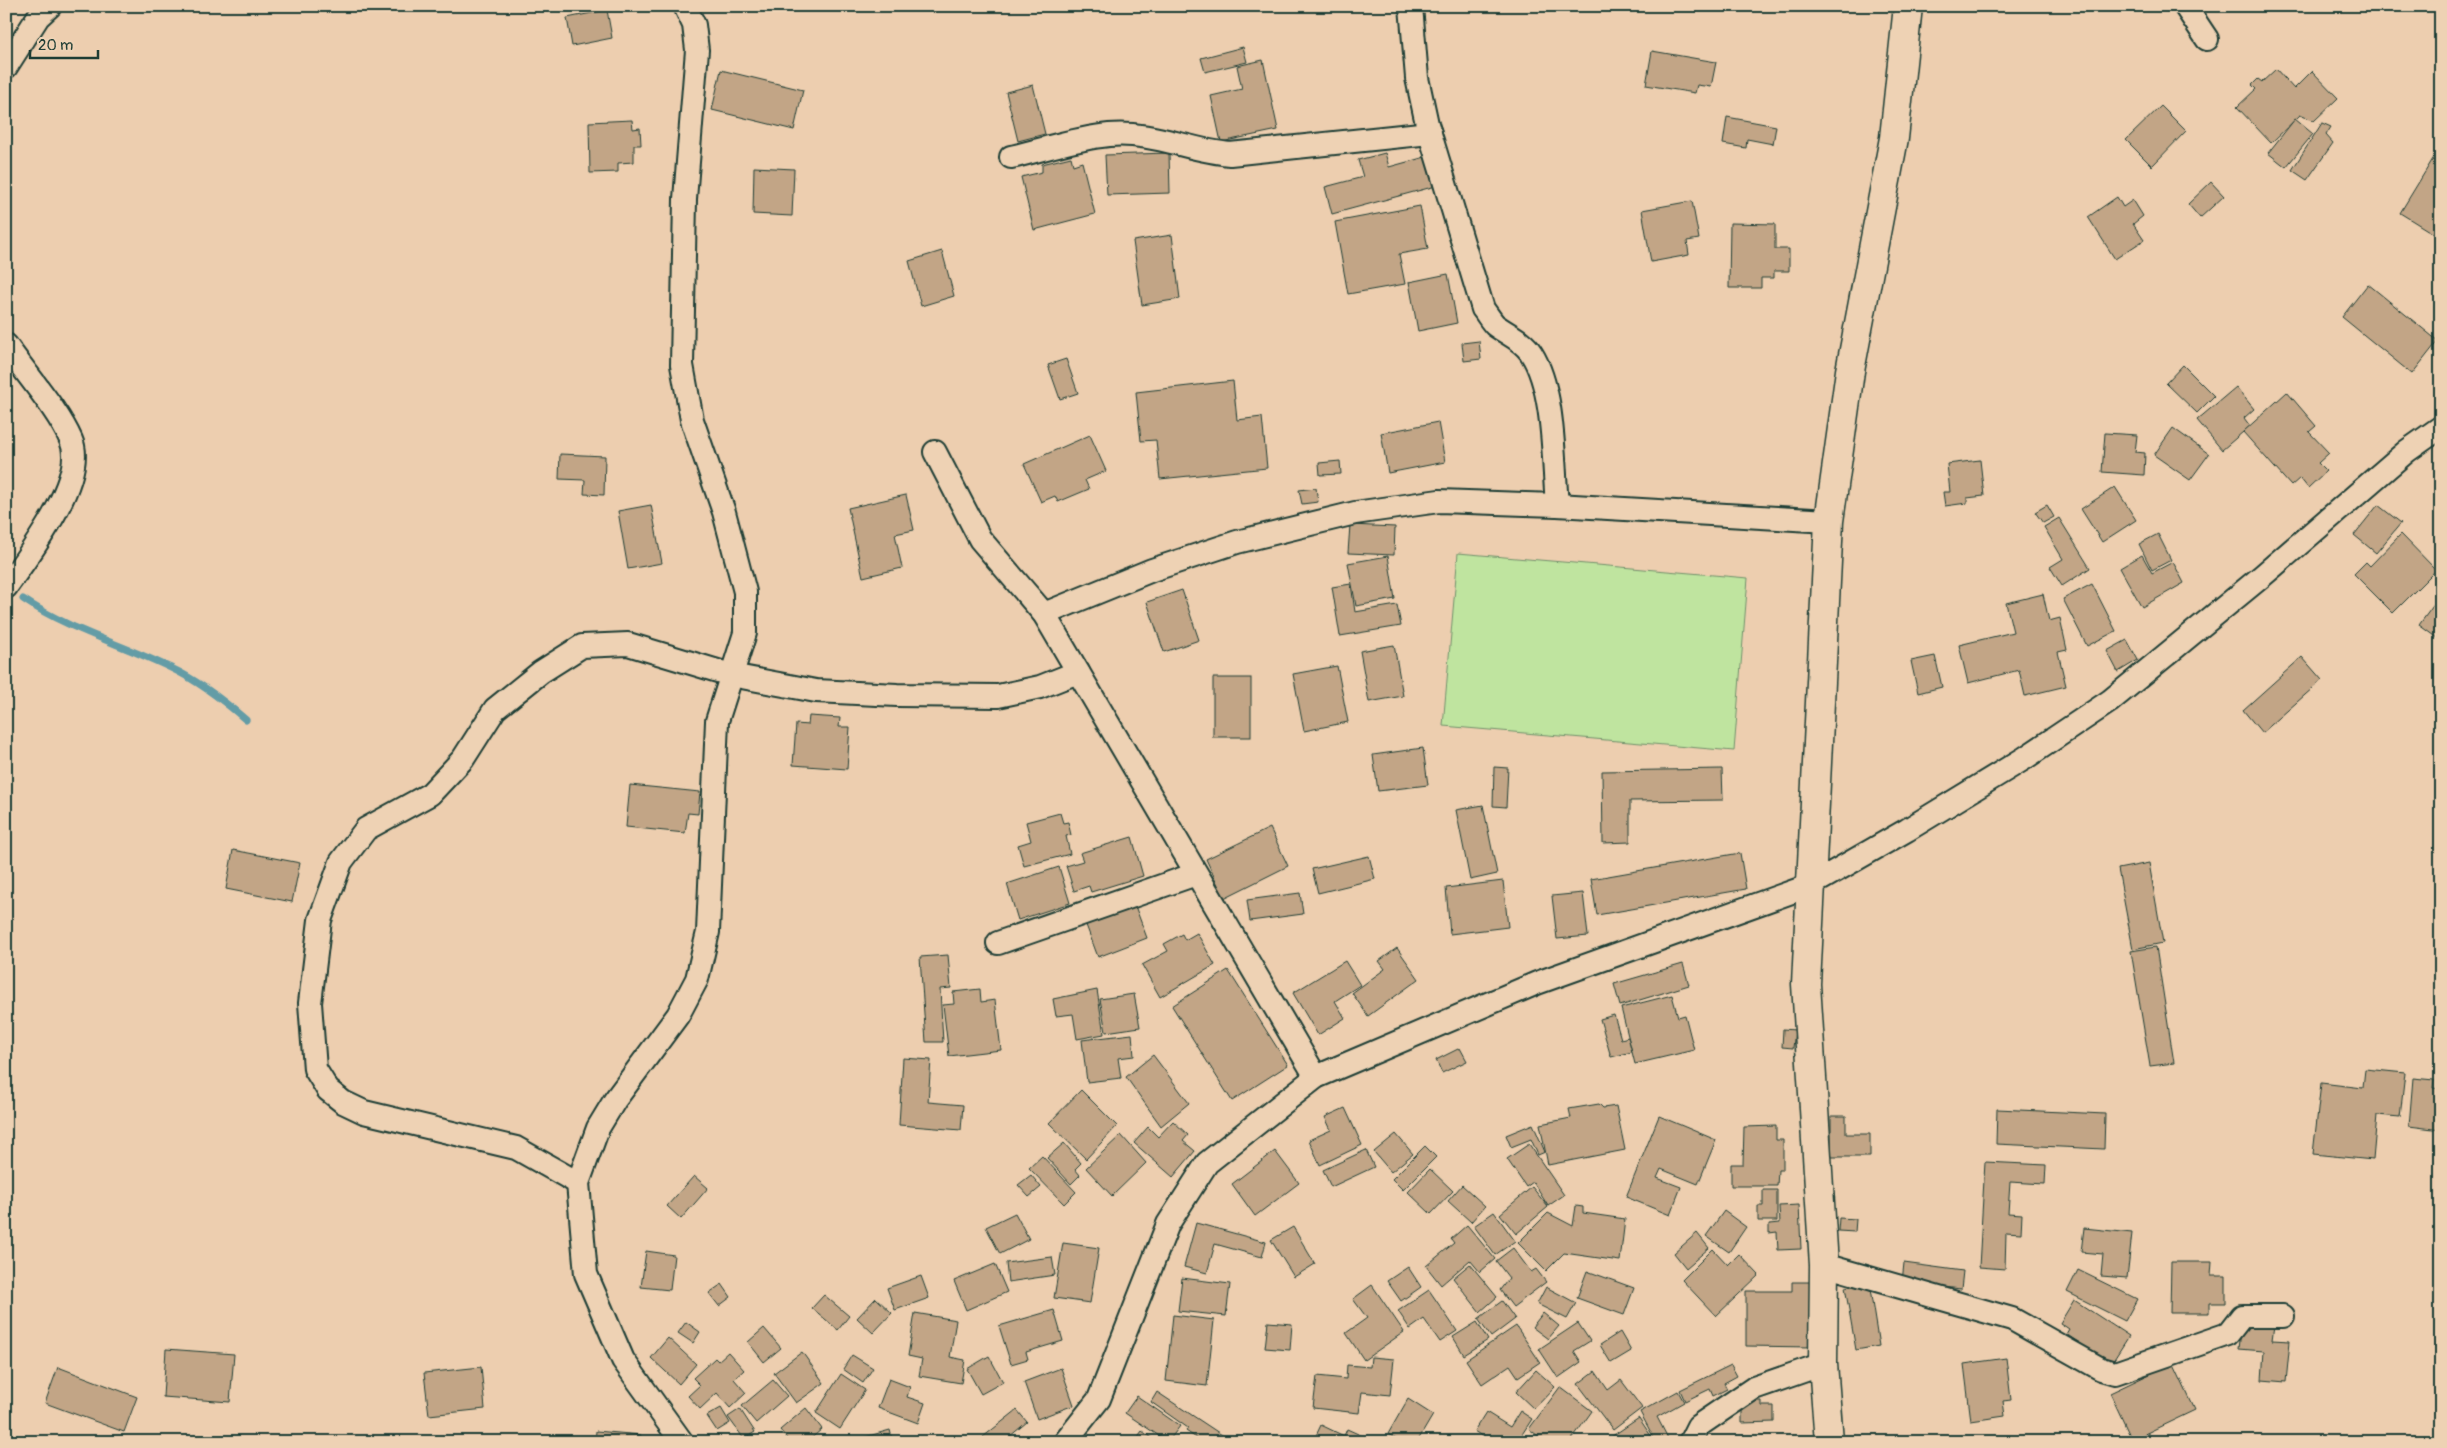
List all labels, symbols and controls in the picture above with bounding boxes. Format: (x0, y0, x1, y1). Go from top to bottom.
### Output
scale bar (30, 28, 98, 60)
text: 20 m (38, 36, 73, 55)

